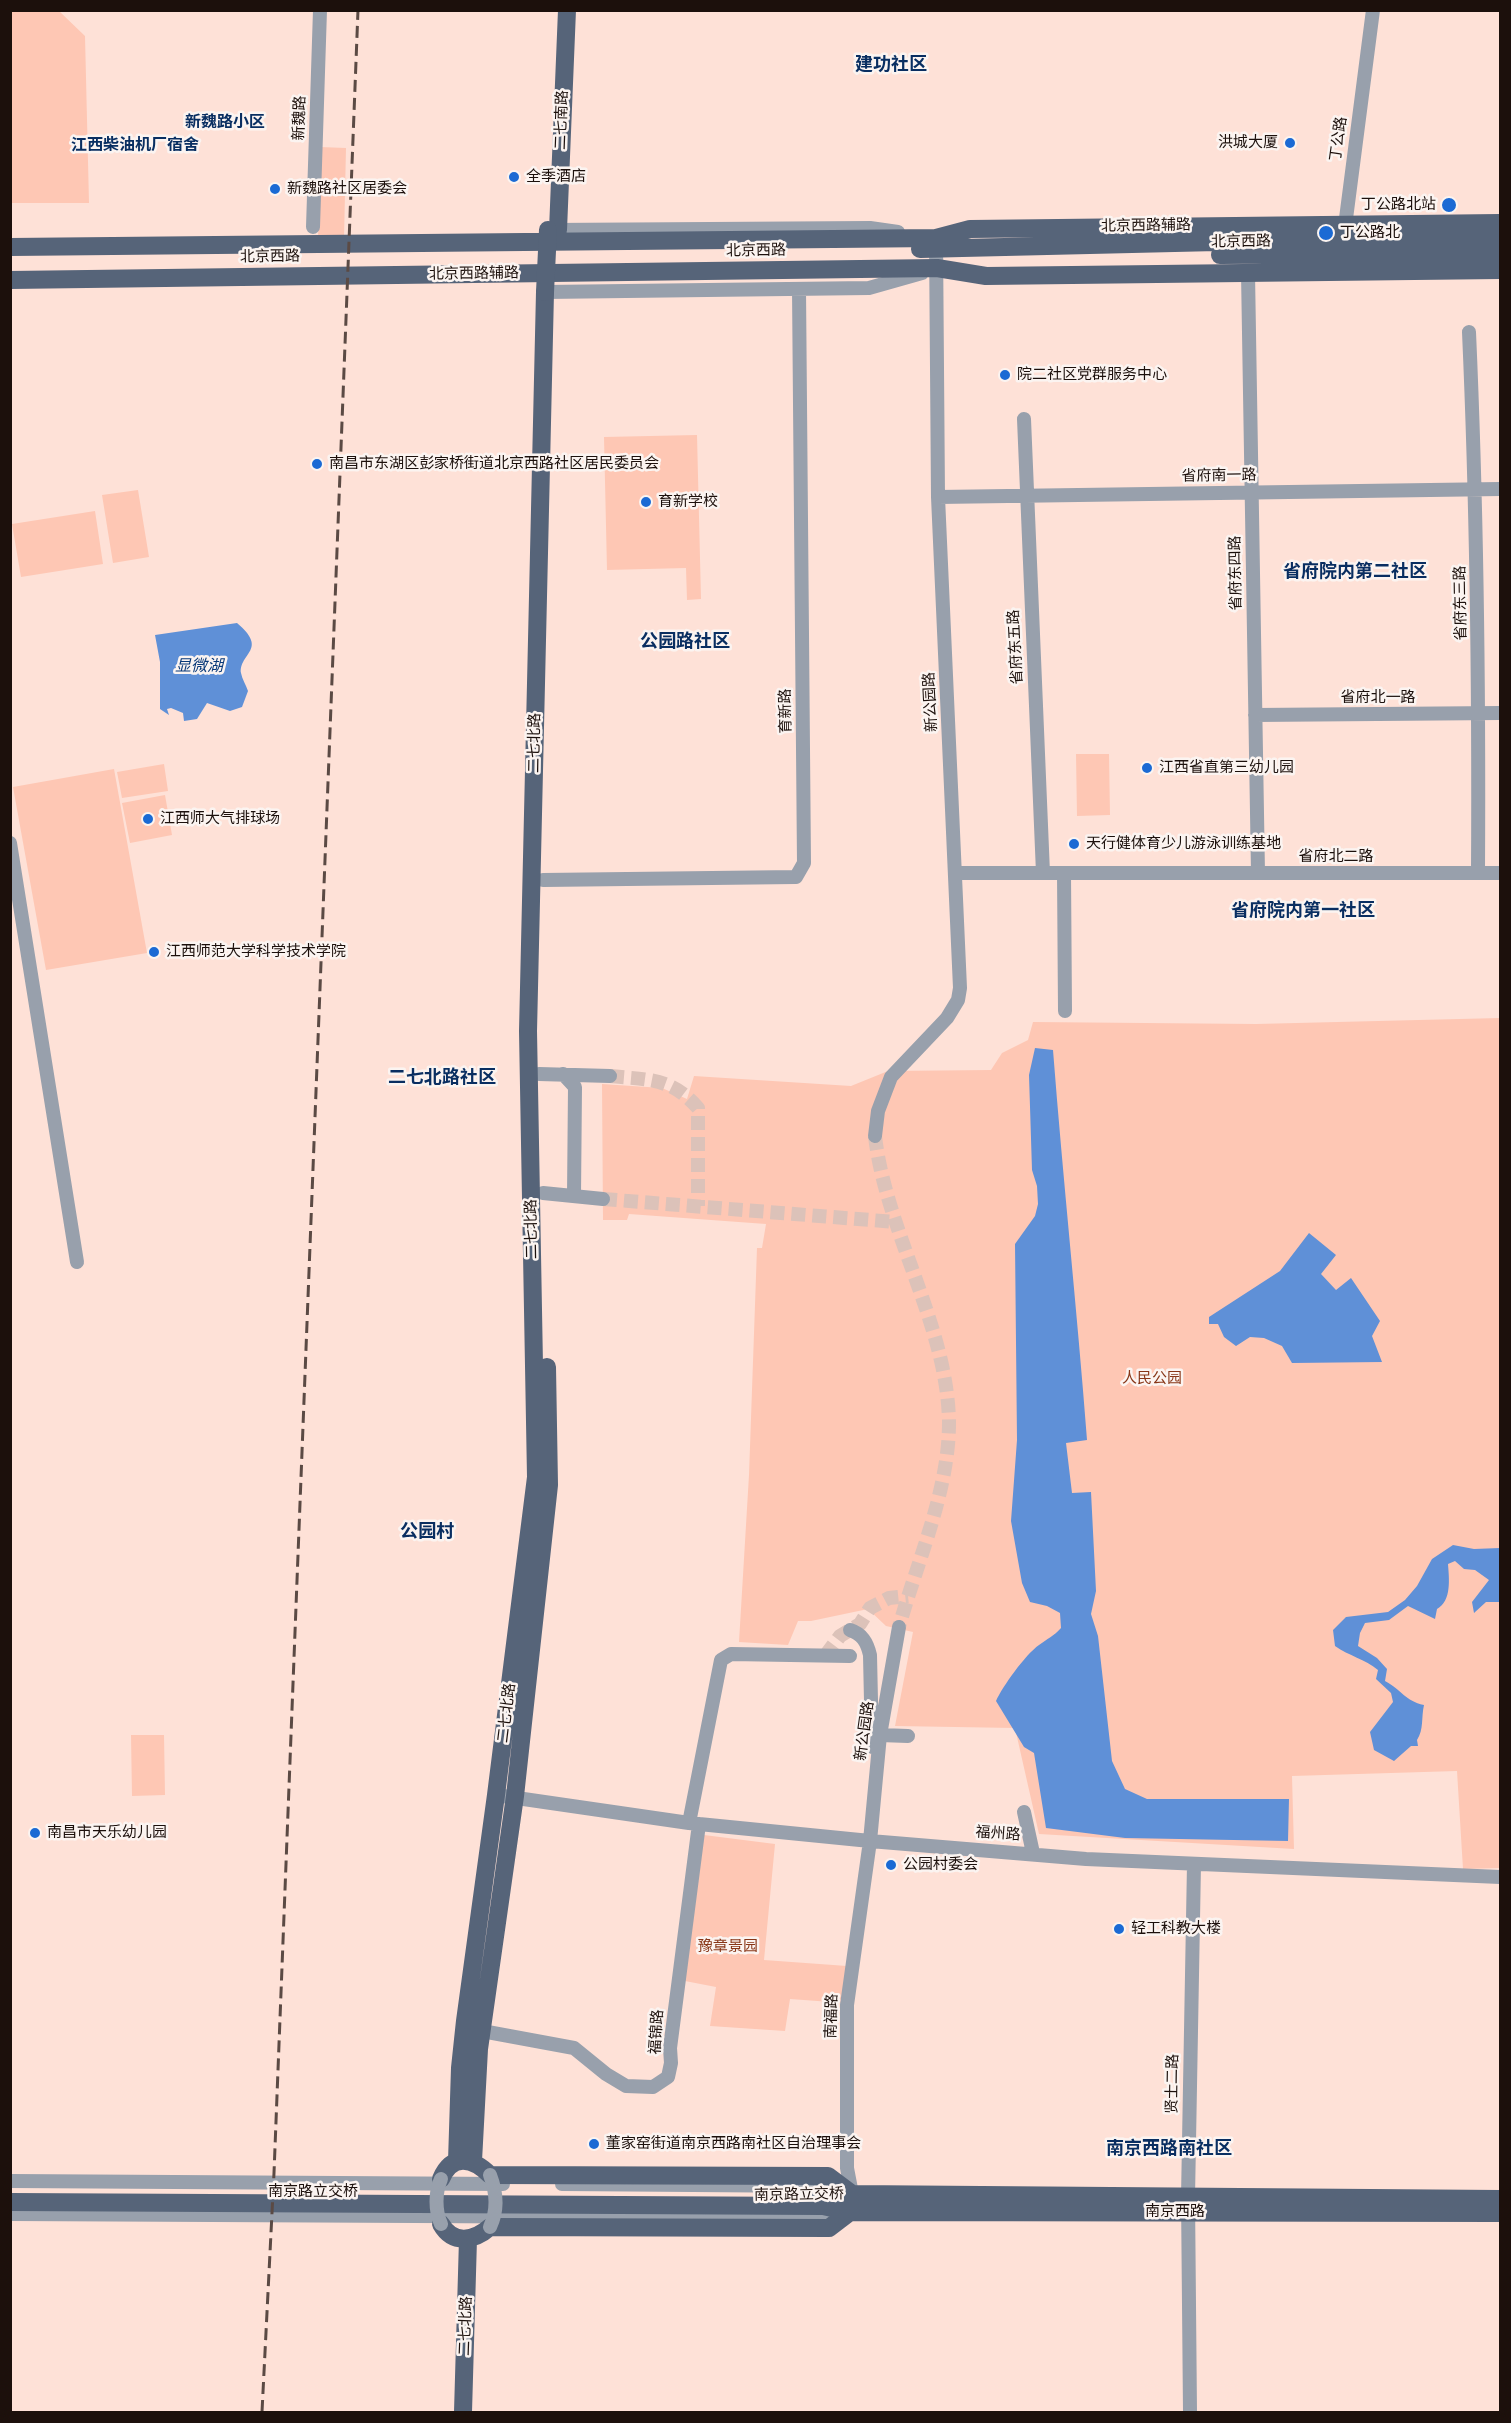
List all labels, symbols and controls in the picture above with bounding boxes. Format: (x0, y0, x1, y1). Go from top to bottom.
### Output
district label: 建功社区 (855, 54, 927, 76)
street label: 二七南路 (552, 90, 572, 150)
street label: 新魏路 (290, 95, 310, 141)
district label: 新魏路小区 (185, 113, 265, 133)
street label: 丁公路 (1327, 115, 1351, 163)
place label: 洪城大厦 (1218, 134, 1278, 152)
district label: 江西柴油机厂宿舍 (71, 136, 199, 156)
marker: 洪城大厦 (1283, 136, 1297, 150)
place label: 全季酒店 (526, 168, 586, 186)
marker: 全季酒店 (507, 170, 521, 184)
place label: 新魏路社区居委会 (287, 180, 407, 198)
marker: 新魏路社区居委会 (268, 182, 282, 196)
place label: 丁公路北站 (1361, 196, 1436, 214)
marker: 丁公路北站 (1440, 196, 1458, 214)
street label: 北京西路辅路 (1101, 216, 1191, 236)
marker: 丁公路北 (1317, 224, 1335, 242)
place label: 丁公路北 (1340, 224, 1400, 242)
street label: 北京西路 (1211, 232, 1271, 252)
street label: 北京西路 (726, 241, 786, 261)
street label: 北京西路 (240, 247, 300, 267)
street label: 北京西路辅路 (429, 264, 519, 284)
place label: 院二社区党群服务中心 (1017, 366, 1167, 384)
marker: 院二社区党群服务中心 (998, 368, 1012, 382)
place label: 南昌市东湖区彭家桥街道北京西路社区居民委员会 (329, 455, 659, 473)
marker: 南昌市东湖区彭家桥街道北京西路社区居民委员会 (310, 457, 324, 471)
street label: 省府南一路 (1181, 466, 1257, 486)
place label: 育新学校 (658, 493, 718, 511)
marker: 育新学校 (639, 495, 653, 509)
street label: 省府东四路 (1226, 535, 1246, 611)
district label: 省府院内第二社区 (1283, 561, 1427, 583)
street label: 省府东三路 (1451, 565, 1471, 641)
street label: 省府东五路 (1005, 609, 1027, 685)
district label: 公园路社区 (640, 631, 730, 653)
water label: 显微湖 (175, 657, 223, 677)
street label: 新公园路 (920, 672, 942, 732)
street label: 育新路 (777, 688, 795, 734)
street label: 省府北一路 (1341, 689, 1415, 707)
street label: 二七北路 (525, 713, 545, 773)
place label: 江西省直第三幼儿园 (1159, 759, 1294, 777)
marker: 江西省直第三幼儿园 (1140, 761, 1154, 775)
place label: 江西师大气排球场 (160, 810, 280, 828)
marker: 江西师大气排球场 (141, 812, 155, 826)
place label: 天行健体育少儿游泳训练基地 (1086, 835, 1281, 853)
marker: 天行健体育少儿游泳训练基地 (1067, 837, 1081, 851)
street label: 省府北二路 (1299, 848, 1373, 866)
district label: 省府院内第一社区 (1231, 900, 1375, 922)
place label: 江西师范大学科学技术学院 (166, 943, 346, 961)
marker: 江西师范大学科学技术学院 (147, 945, 161, 959)
district label: 二七北路社区 (388, 1067, 496, 1089)
street label: 二七北路 (522, 1199, 542, 1259)
park label: 人民公园 (1122, 1370, 1182, 1388)
district label: 公园村 (400, 1521, 454, 1543)
street label: 二七北路 (494, 1682, 520, 1744)
street label: 新公园路 (852, 1700, 878, 1762)
street label: 福州路 (975, 1823, 1021, 1845)
place label: 南昌市天乐幼儿园 (47, 1824, 167, 1842)
marker: 南昌市天乐幼儿园 (28, 1826, 42, 1840)
place label: 公园村委会 (903, 1856, 978, 1874)
marker: 公园村委会 (884, 1858, 898, 1872)
place label: 轻工科教大楼 (1131, 1920, 1221, 1938)
marker: 轻工科教大楼 (1112, 1922, 1126, 1936)
park label: 豫章景园 (698, 1938, 758, 1956)
street label: 南福路 (822, 1993, 842, 2039)
street label: 福锦路 (646, 2009, 668, 2055)
street label: 贤士二路 (1163, 2054, 1183, 2114)
place label: 董家窑街道南京西路南社区自治理事会 (606, 2135, 861, 2153)
marker: 董家窑街道南京西路南社区自治理事会 (587, 2137, 601, 2151)
district label: 南京西路南社区 (1106, 2138, 1232, 2160)
street label: 南京路立交桥 (268, 2183, 358, 2201)
street label: 南京路立交桥 (754, 2185, 844, 2205)
street label: 南京西路 (1145, 2203, 1205, 2221)
street label: 二七北路 (456, 2296, 476, 2356)

